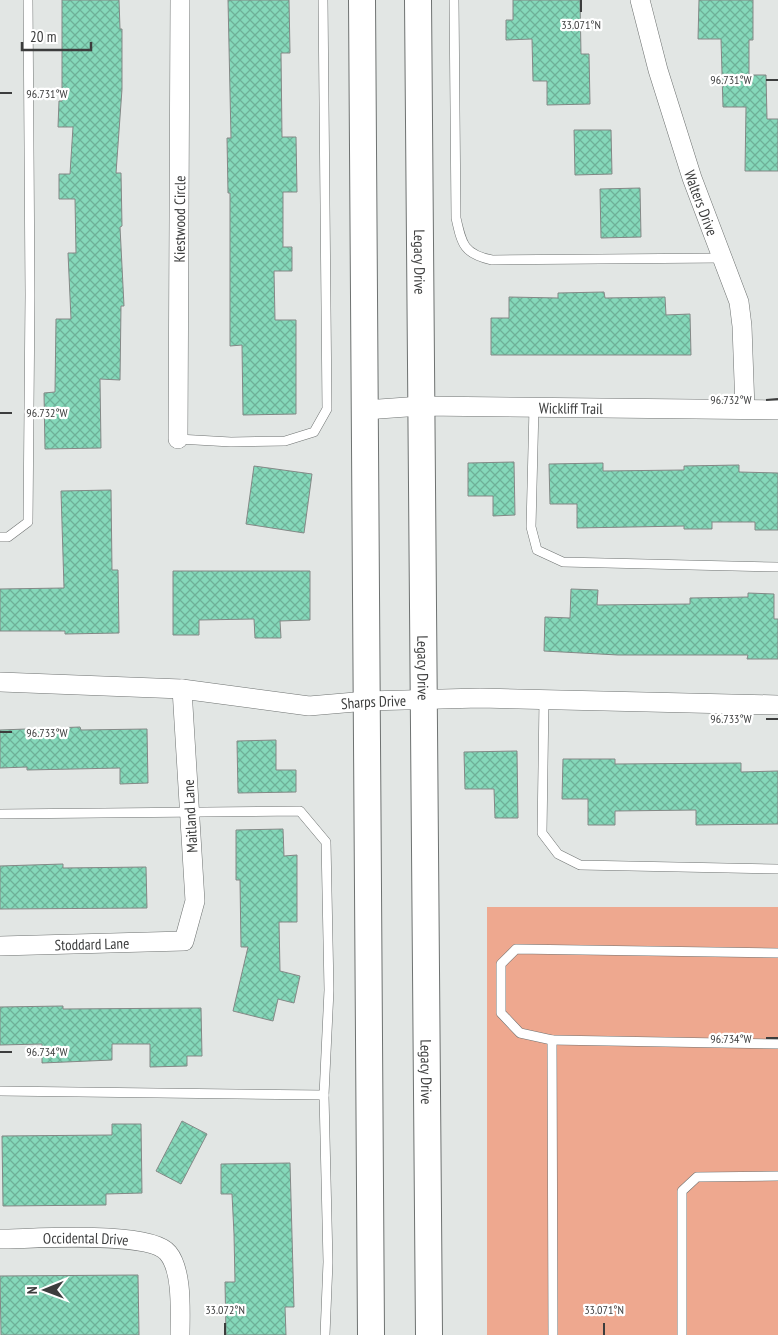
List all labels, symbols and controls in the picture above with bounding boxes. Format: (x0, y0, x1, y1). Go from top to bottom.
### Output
text: 33.071°N (561, 17, 601, 32)
scale bar (22, 20, 91, 52)
text: 20 m (30, 27, 56, 46)
text: 96.731°W (710, 72, 752, 87)
text: 96.731°W (26, 86, 68, 101)
street label: Walters Drive (681, 168, 723, 238)
street label: Kiestwood Circle (169, 176, 189, 262)
street label: Legacy Drive (410, 229, 430, 295)
text: 96.732°W (710, 392, 752, 407)
street label: Wickliff Trail (539, 398, 604, 418)
text: 96.732°W (26, 405, 68, 420)
street label: Legacy Drive (414, 635, 433, 701)
street label: Sharps Drive (340, 690, 406, 713)
text: 96.733°W (710, 711, 752, 726)
text: 96.733°W (26, 725, 68, 740)
street label: Maitland Lane (179, 779, 201, 853)
street label: Stoddard Lane (54, 933, 129, 954)
text: 96.734°W (710, 1031, 752, 1046)
street label: Legacy Drive (417, 1039, 437, 1105)
text: 96.734°W (26, 1044, 68, 1059)
street label: Occidental Drive (43, 1228, 130, 1249)
north arrow (20, 1265, 70, 1315)
text: N (23, 1286, 41, 1294)
text: 33.072°N (205, 1302, 245, 1317)
text: 33.071°N (584, 1302, 624, 1317)

